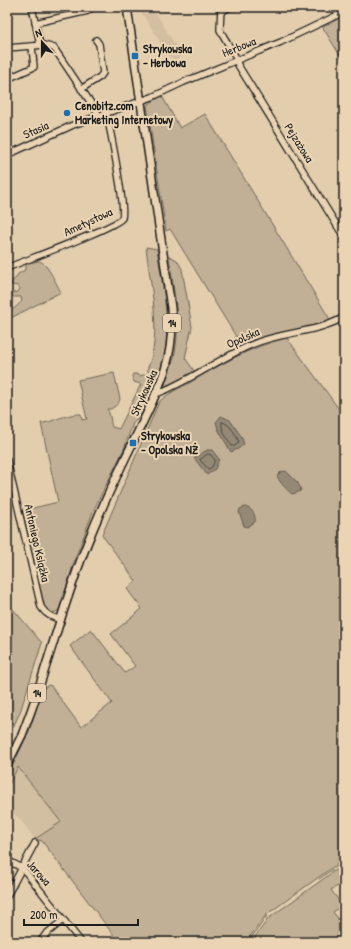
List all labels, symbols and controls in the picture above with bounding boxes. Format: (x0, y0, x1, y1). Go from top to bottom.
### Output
north arrow (22, 22, 62, 62)
text: N (33, 25, 44, 40)
street label: Herbowa (219, 32, 259, 61)
place label: Strykowska - Herbowa (143, 40, 192, 71)
marker: Strykowska - Herbowa (130, 51, 140, 61)
place label: Cenobitz.com Marketing Internetowy (75, 97, 173, 129)
marker: Cenobitz.com Marketing Internetowy (62, 108, 72, 118)
street label: Stasia (20, 116, 52, 143)
street label: Pejzażowa (281, 120, 318, 166)
street label: Ametystowa (61, 203, 115, 240)
road number: 14 (163, 314, 181, 332)
street label: Opolska (224, 323, 262, 352)
street label: Strykowska (126, 367, 161, 419)
place label: Strykowska - Opolska NŻ (141, 427, 199, 459)
marker: Strykowska - Opolska NŻ (128, 438, 138, 448)
street label: Antoniego Książka (20, 502, 55, 584)
road number: 14 (28, 684, 46, 702)
street label: Jarowa (23, 856, 56, 889)
scale bar (24, 901, 138, 927)
text: 200 m (30, 906, 57, 923)

